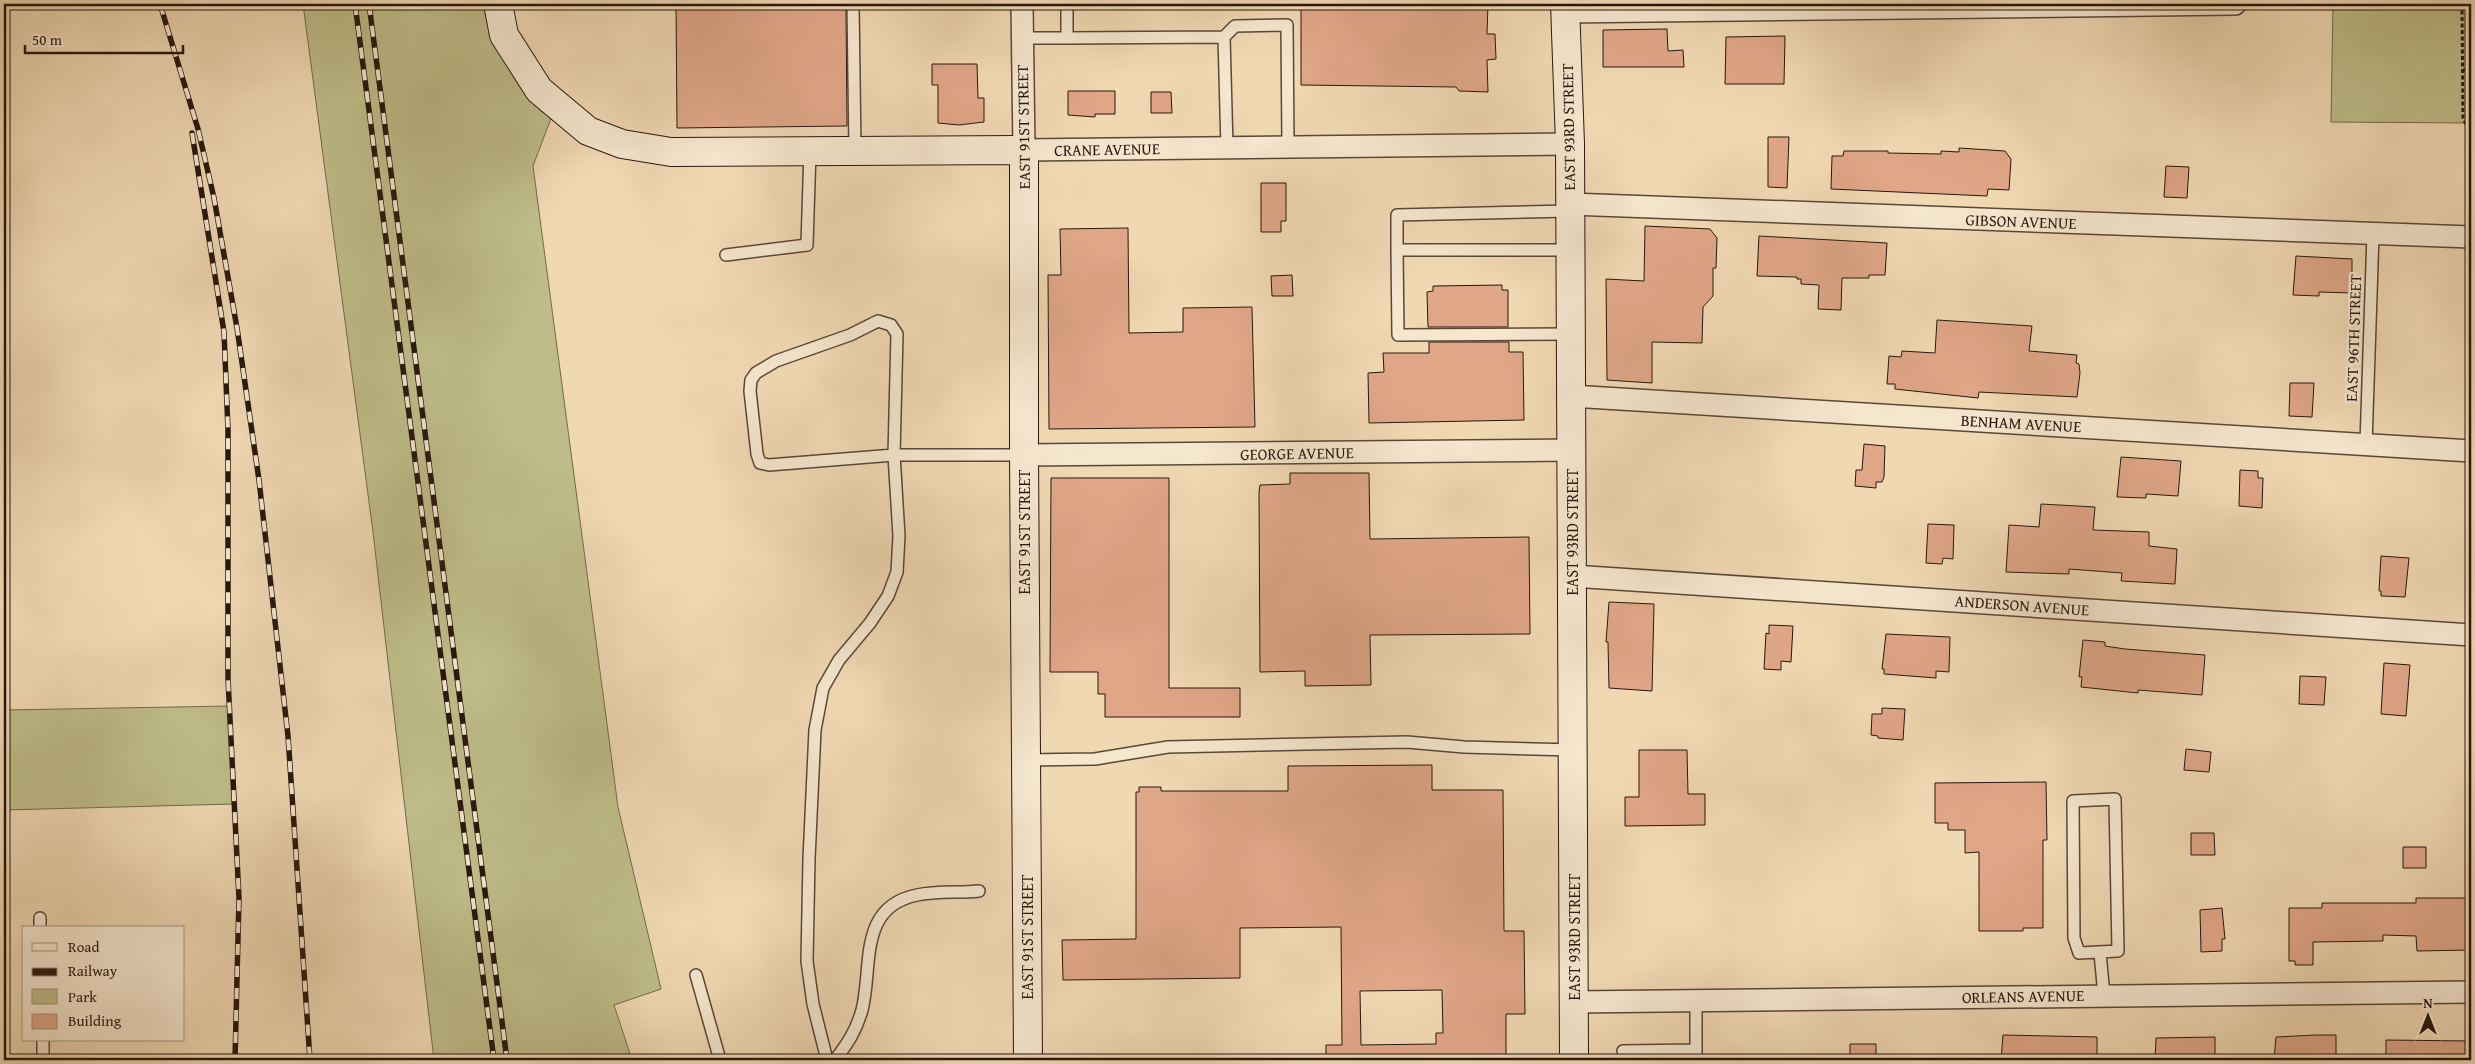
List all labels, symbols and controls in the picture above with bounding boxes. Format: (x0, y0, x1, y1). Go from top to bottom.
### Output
scale bar (25, 22, 182, 54)
text: 50 m (32, 29, 63, 50)
street label: EAST 93RD STREET (1555, 63, 1581, 191)
street label: EAST 91ST STREET (1010, 64, 1036, 190)
street label: CRANE AVENUE (1054, 136, 1160, 162)
street label: GIBSON AVENUE (1965, 207, 2077, 235)
street label: EAST 96TH STREET (2339, 274, 2367, 402)
street label: BENHAM AVENUE (1960, 408, 2082, 438)
street label: GEORGE AVENUE (1240, 440, 1354, 466)
street label: EAST 93RD STREET (1560, 468, 1584, 596)
street label: EAST 91ST STREET (1012, 469, 1036, 594)
street label: ANDERSON AVENUE (1954, 588, 2090, 622)
street label: EAST 93RD STREET (1562, 873, 1586, 1001)
street label: EAST 91ST STREET (1015, 874, 1039, 999)
legend (22, 926, 185, 1042)
text: Road (68, 936, 99, 957)
text: Railway (68, 960, 118, 981)
street label: ORLEANS AVENUE (1962, 983, 2084, 1009)
text: Park (68, 986, 97, 1007)
north arrow (2402, 992, 2452, 1042)
text: N (2423, 993, 2433, 1013)
text: Building (68, 1010, 122, 1031)

